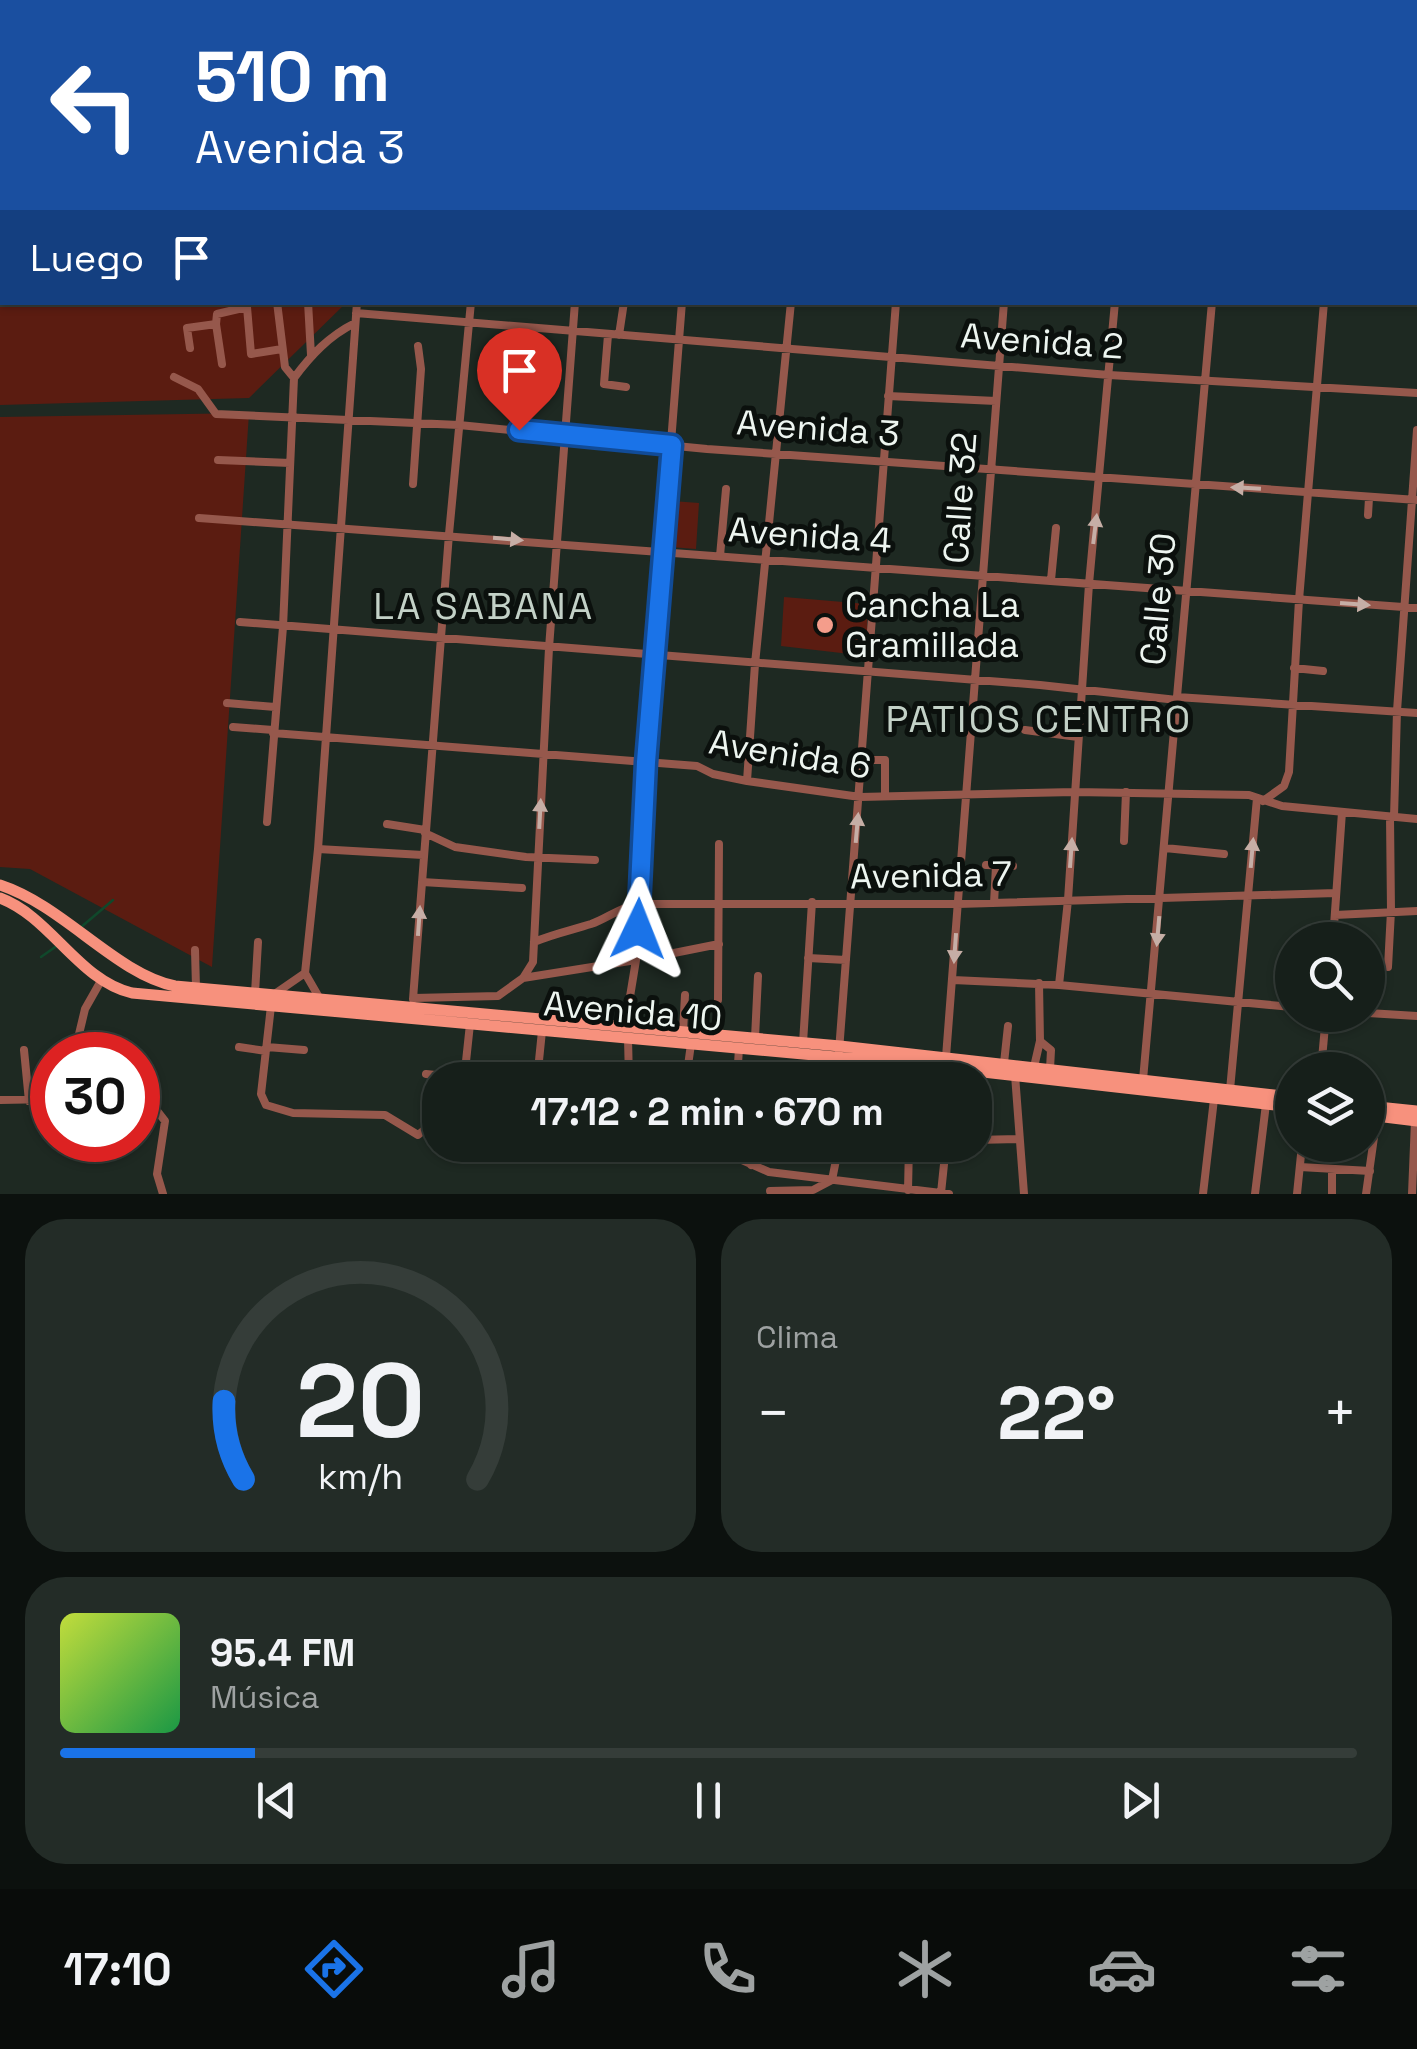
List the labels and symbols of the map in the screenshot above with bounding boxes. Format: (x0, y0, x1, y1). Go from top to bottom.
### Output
street label: Avenida 2 (959, 313, 1125, 369)
pin (477, 328, 562, 431)
street label: Avenida 3 (735, 400, 901, 456)
street label: Calle 32 (933, 431, 987, 565)
one-way arrow (1230, 479, 1262, 495)
street label: Avenida 4 (727, 507, 893, 563)
one-way arrow (1087, 513, 1103, 544)
street label: Calle 30 (1130, 531, 1186, 667)
one-way arrow (493, 532, 524, 548)
district label: LA SABANA (373, 582, 595, 630)
place label: Cancha La Gramillada (845, 583, 1020, 667)
one-way arrow (1340, 596, 1372, 612)
marker: Cancha La Gramillada (814, 614, 836, 636)
district label: PATIOS CENTRO (885, 695, 1193, 743)
street label: Avenida 6 (706, 719, 874, 789)
one-way arrow (532, 797, 548, 829)
one-way arrow (850, 812, 866, 844)
one-way arrow (1063, 836, 1079, 868)
one-way arrow (1245, 837, 1261, 869)
street label: Avenida 7 (850, 852, 1012, 898)
position arrow (586, 877, 690, 981)
one-way arrow (411, 905, 427, 937)
one-way arrow (1149, 915, 1165, 947)
one-way arrow (947, 933, 963, 965)
street label: Avenida 10 (542, 981, 724, 1041)
speed limit sign: 30 (30, 1032, 160, 1162)

